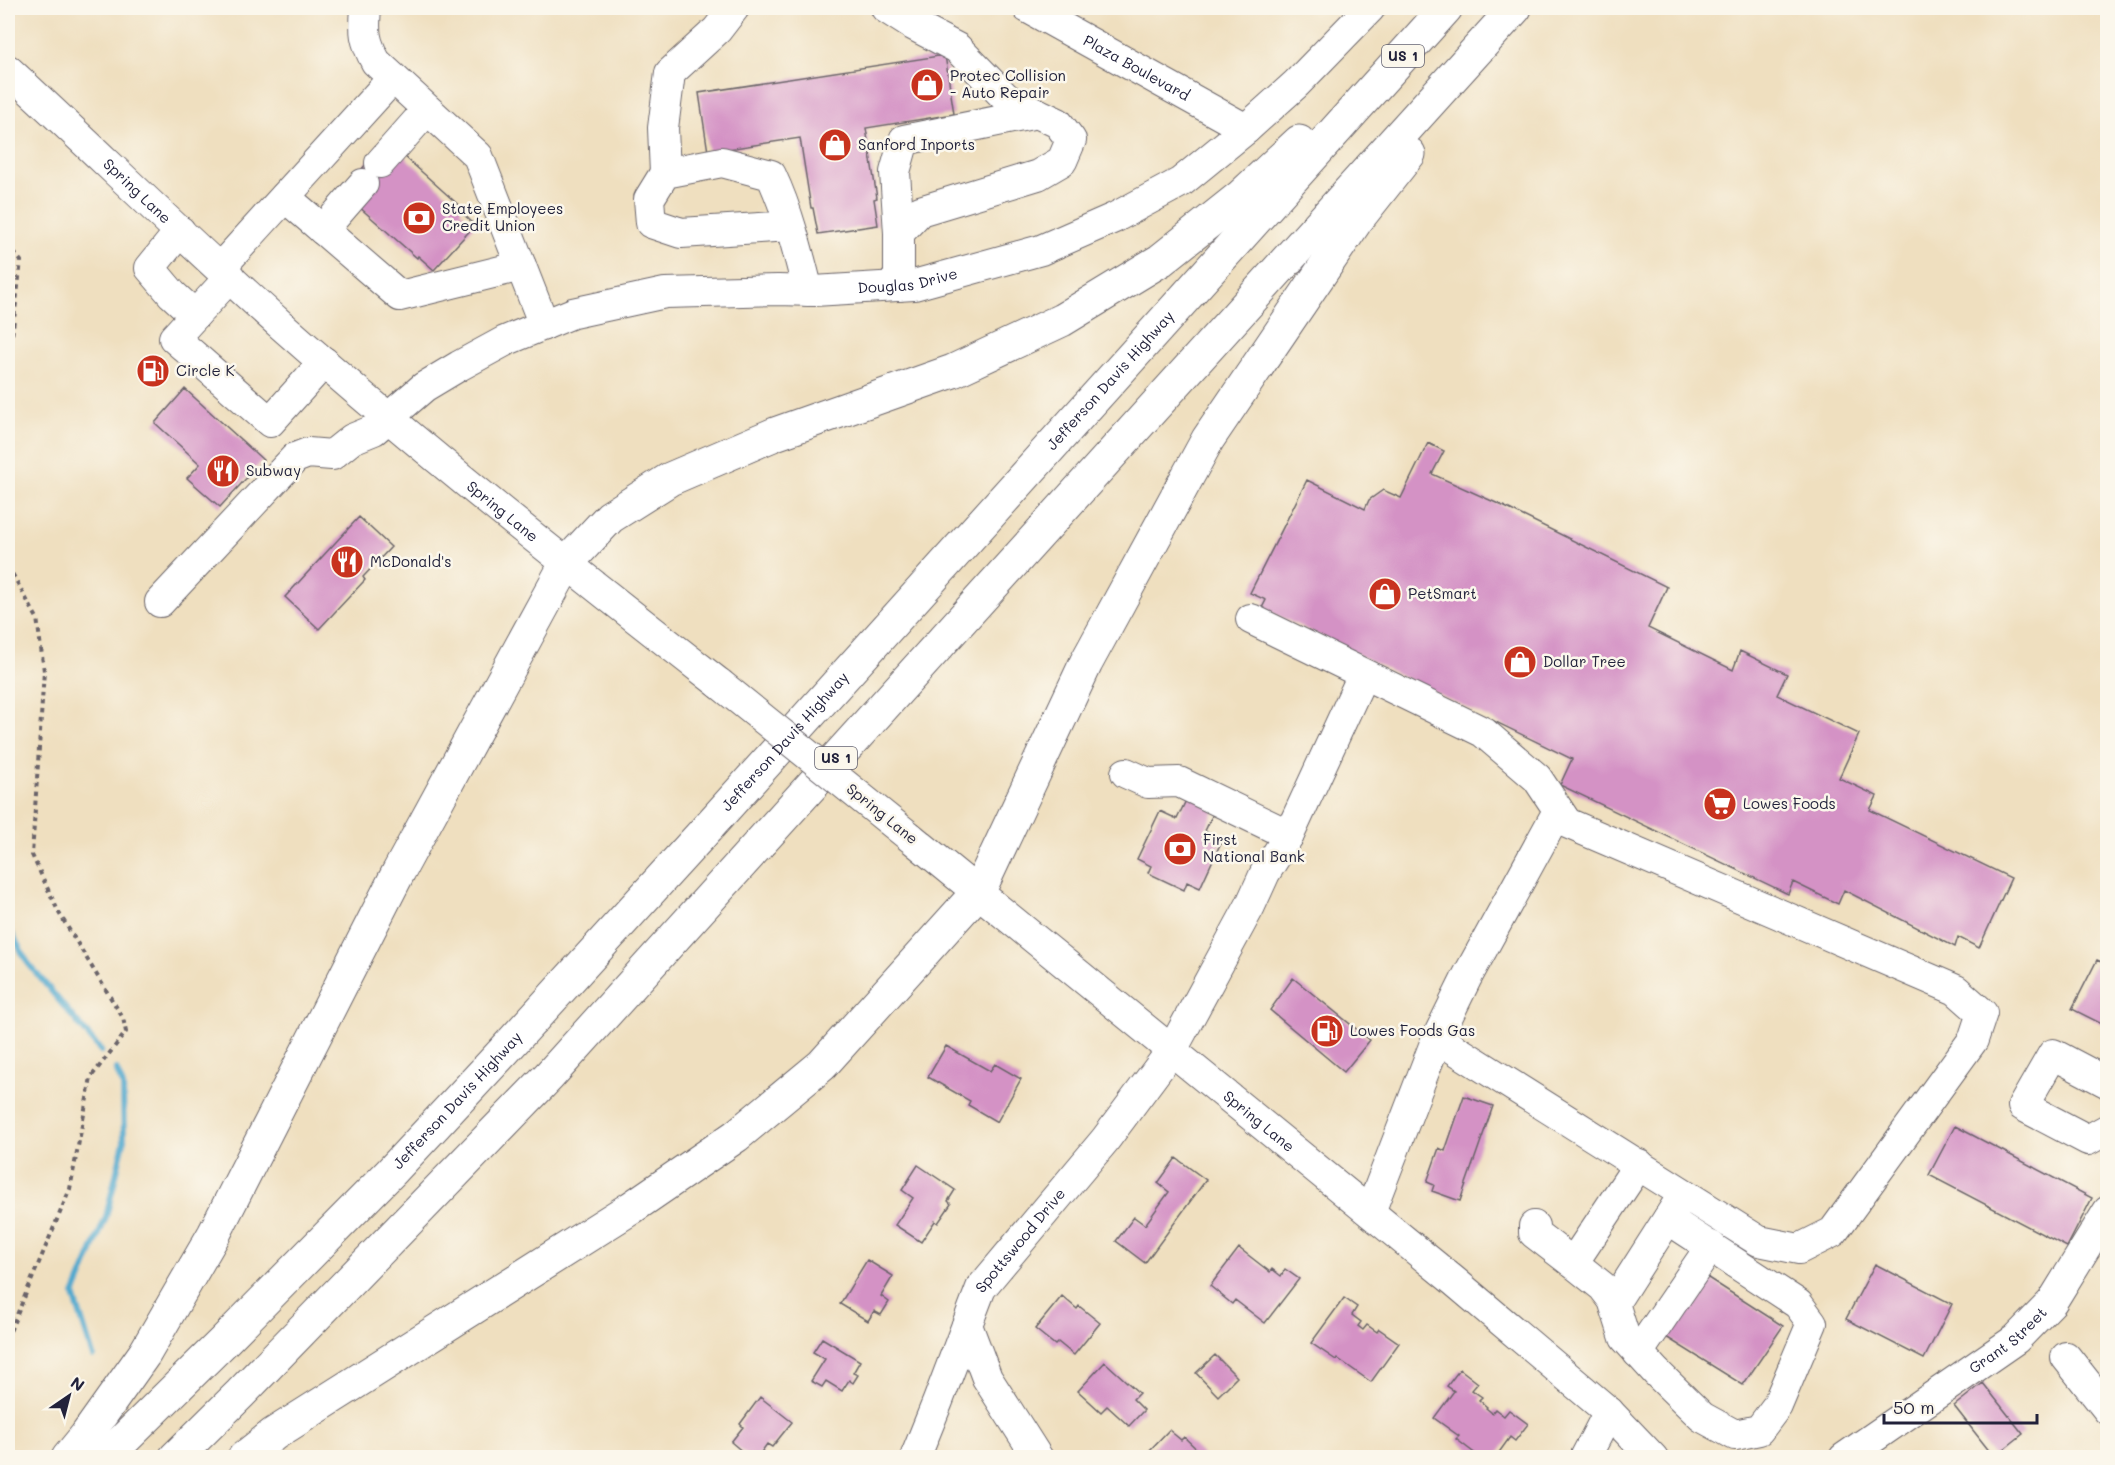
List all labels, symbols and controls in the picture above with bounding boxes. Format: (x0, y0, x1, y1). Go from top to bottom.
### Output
street label: Plaza Boulevard (1080, 30, 1194, 105)
road number: US 1 (1382, 45, 1424, 67)
place label: Protec Collision - Auto Repair (950, 65, 1066, 102)
shop icon: Protec Collision - Auto Repair (909, 67, 945, 103)
shop icon: Sanford Inports (817, 127, 853, 163)
place label: Sanford Inports (858, 134, 975, 154)
street label: Spring Lane (99, 154, 176, 228)
place label: State Employees Credit Union (442, 198, 563, 235)
bank icon: State Employees Credit Union (401, 200, 437, 236)
street label: Douglas Drive (857, 263, 959, 297)
street label: Jefferson Davis Highway (1042, 306, 1178, 454)
fuel station icon: Circle K (135, 353, 171, 389)
place label: Circle K (176, 360, 235, 380)
restaurant icon: Subway (205, 453, 241, 489)
place label: Subway (246, 460, 301, 480)
street label: Spring Lane (463, 476, 543, 546)
restaurant icon: McDonald's (329, 544, 365, 580)
place label: McDonald's (370, 551, 452, 571)
shop icon: PetSmart (1367, 576, 1403, 612)
place label: PetSmart (1408, 583, 1477, 603)
shop icon: Dollar Tree (1502, 644, 1538, 680)
place label: Dollar Tree (1543, 651, 1626, 671)
street label: Jefferson Davis Highway (716, 667, 852, 815)
road number: US 1 (815, 747, 857, 769)
street label: Spring Lane (843, 778, 923, 848)
supermarket icon: Lowes Foods (1702, 786, 1738, 822)
place label: Lowes Foods (1743, 793, 1836, 813)
place label: First National Bank (1203, 829, 1305, 866)
bank icon: First National Bank (1162, 831, 1198, 867)
fuel station icon: Lowes Foods Gas (1309, 1013, 1345, 1049)
place label: Lowes Foods Gas (1350, 1020, 1475, 1040)
street label: Jefferson Davis Highway (388, 1027, 526, 1173)
street label: Spring Lane (1219, 1086, 1299, 1156)
street label: Spottswood Drive (970, 1184, 1069, 1297)
street label: Grant Street (1965, 1302, 2051, 1378)
north arrow (39, 1366, 99, 1426)
text: N (67, 1371, 89, 1395)
scale bar (1884, 1387, 2037, 1425)
text: 50 m (1893, 1395, 1935, 1419)

